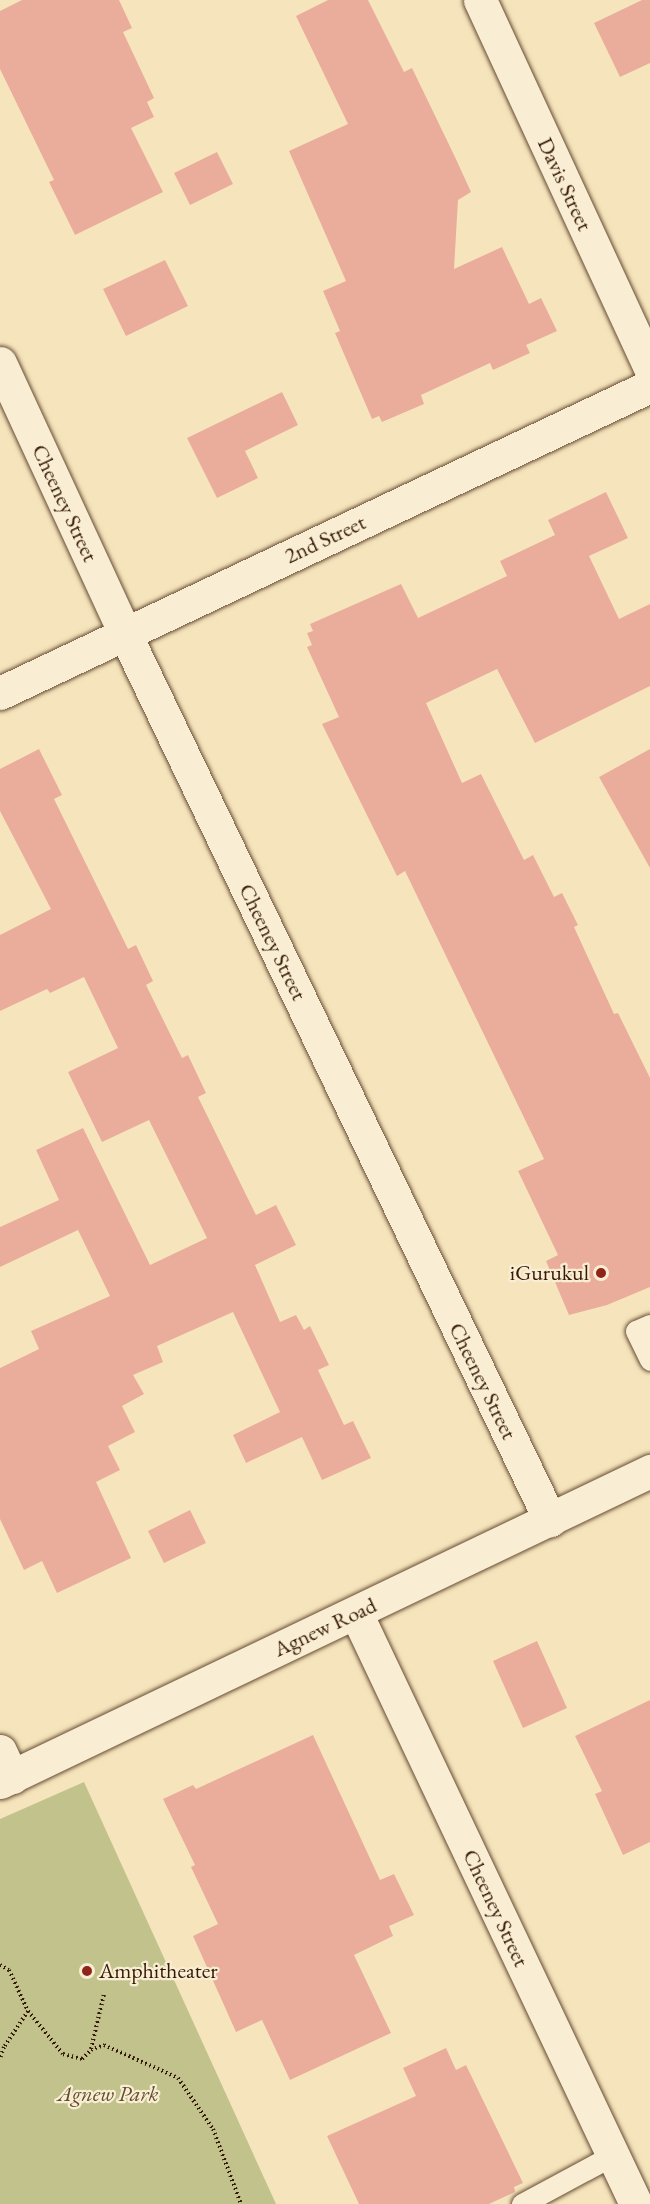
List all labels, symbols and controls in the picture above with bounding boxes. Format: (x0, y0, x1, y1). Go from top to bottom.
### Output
street label: Davis Street (532, 133, 598, 235)
street label: Cheeney Street (26, 440, 104, 566)
street label: 2nd Street (280, 509, 370, 569)
street label: Cheeney Street (233, 879, 313, 1005)
place label: iGurukul (510, 1260, 589, 1286)
marker: iGurukul (594, 1266, 608, 1280)
street label: Cheeney Street (443, 1318, 523, 1444)
street label: Agnew Road (269, 1592, 381, 1662)
street label: Cheeney Street (457, 1845, 535, 1971)
place label: Amphitheater (99, 1958, 218, 1984)
marker: Amphitheater (80, 1964, 94, 1978)
park label: Agnew Park (58, 2081, 158, 2107)

